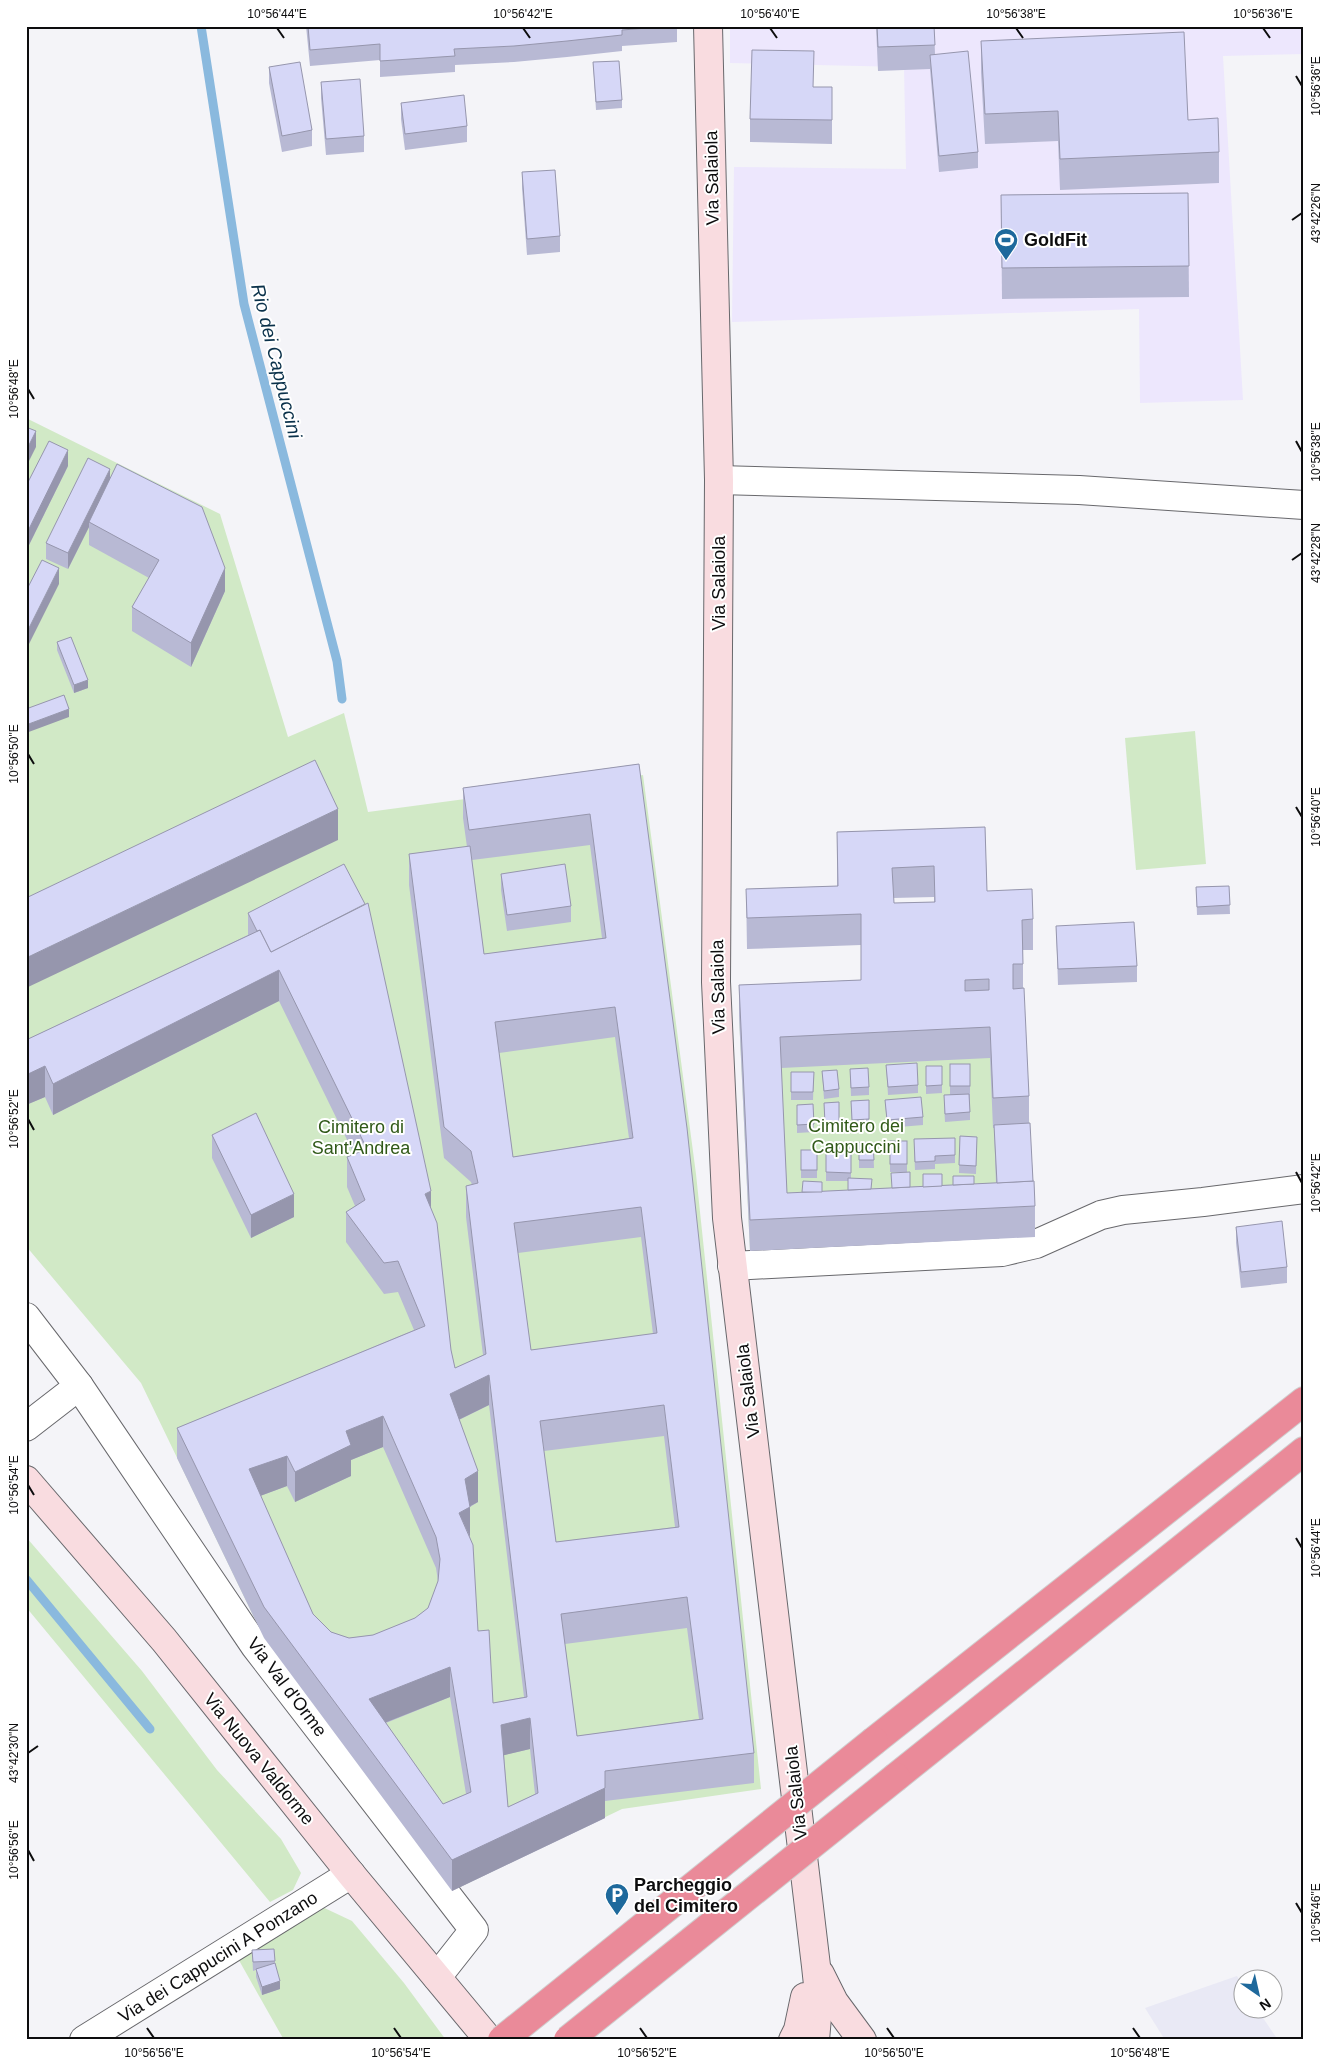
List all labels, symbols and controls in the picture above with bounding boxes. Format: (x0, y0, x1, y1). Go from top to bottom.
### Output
text: 10°56'44"E (247, 7, 307, 21)
text: 10°56'42"E (493, 7, 553, 21)
text: 10°56'40"E (740, 7, 800, 21)
text: 10°56'38"E (986, 7, 1046, 21)
text: 10°56'36"E (1233, 7, 1293, 21)
text: 10°56'36"E (1309, 56, 1323, 116)
street label: Via Salaiola (701, 129, 723, 226)
text: 43°42'26"N (1309, 183, 1323, 243)
sports icon: GoldFit (993, 227, 1019, 261)
place label: GoldFit (1024, 230, 1087, 250)
water label: Rio dei Cappuccini (247, 282, 306, 441)
text: 10°56'48"E (7, 359, 21, 419)
text: 10°56'38"E (1309, 422, 1323, 482)
text: 43°42'28"N (1309, 523, 1323, 583)
street label: Via Salaiola (709, 535, 729, 630)
text: 10°56'50"E (7, 724, 21, 784)
text: 10°56'40"E (1309, 787, 1323, 847)
street label: Via Salaiola (707, 938, 729, 1035)
text: 10°56'52"E (7, 1089, 21, 1149)
park label: Cimitero dei Cappuccini (808, 1116, 904, 1157)
park label: Cimitero di Sant'Andrea (312, 1117, 411, 1158)
text: 10°56'42"E (1309, 1153, 1323, 1213)
street label: Via Salaiola (732, 1342, 764, 1439)
text: 10°56'54"E (7, 1455, 21, 1515)
text: 10°56'44"E (1309, 1518, 1323, 1578)
street label: Via Val d'Orme (243, 1634, 331, 1740)
street label: Via Nuova Valdorme (200, 1689, 318, 1829)
text: 43°42'30"N (7, 1723, 21, 1783)
street label: Via Salaiola (781, 1744, 811, 1841)
text: 10°56'56"E (7, 1820, 21, 1880)
place label: Parcheggio del Cimitero (634, 1875, 738, 1916)
parking icon: Parcheggio del Cimitero (604, 1882, 630, 1916)
text: 10°56'46"E (1309, 1883, 1323, 1943)
street label: Via dei Cappucini A Ponzano (115, 1887, 321, 2027)
north arrow (1232, 1968, 1282, 2018)
text: N (1257, 1995, 1274, 2014)
text: 10°56'56"E (124, 2046, 184, 2060)
text: 10°56'54"E (371, 2046, 431, 2060)
text: 10°56'52"E (617, 2046, 677, 2060)
text: 10°56'50"E (864, 2046, 924, 2060)
text: 10°56'48"E (1110, 2046, 1170, 2060)

